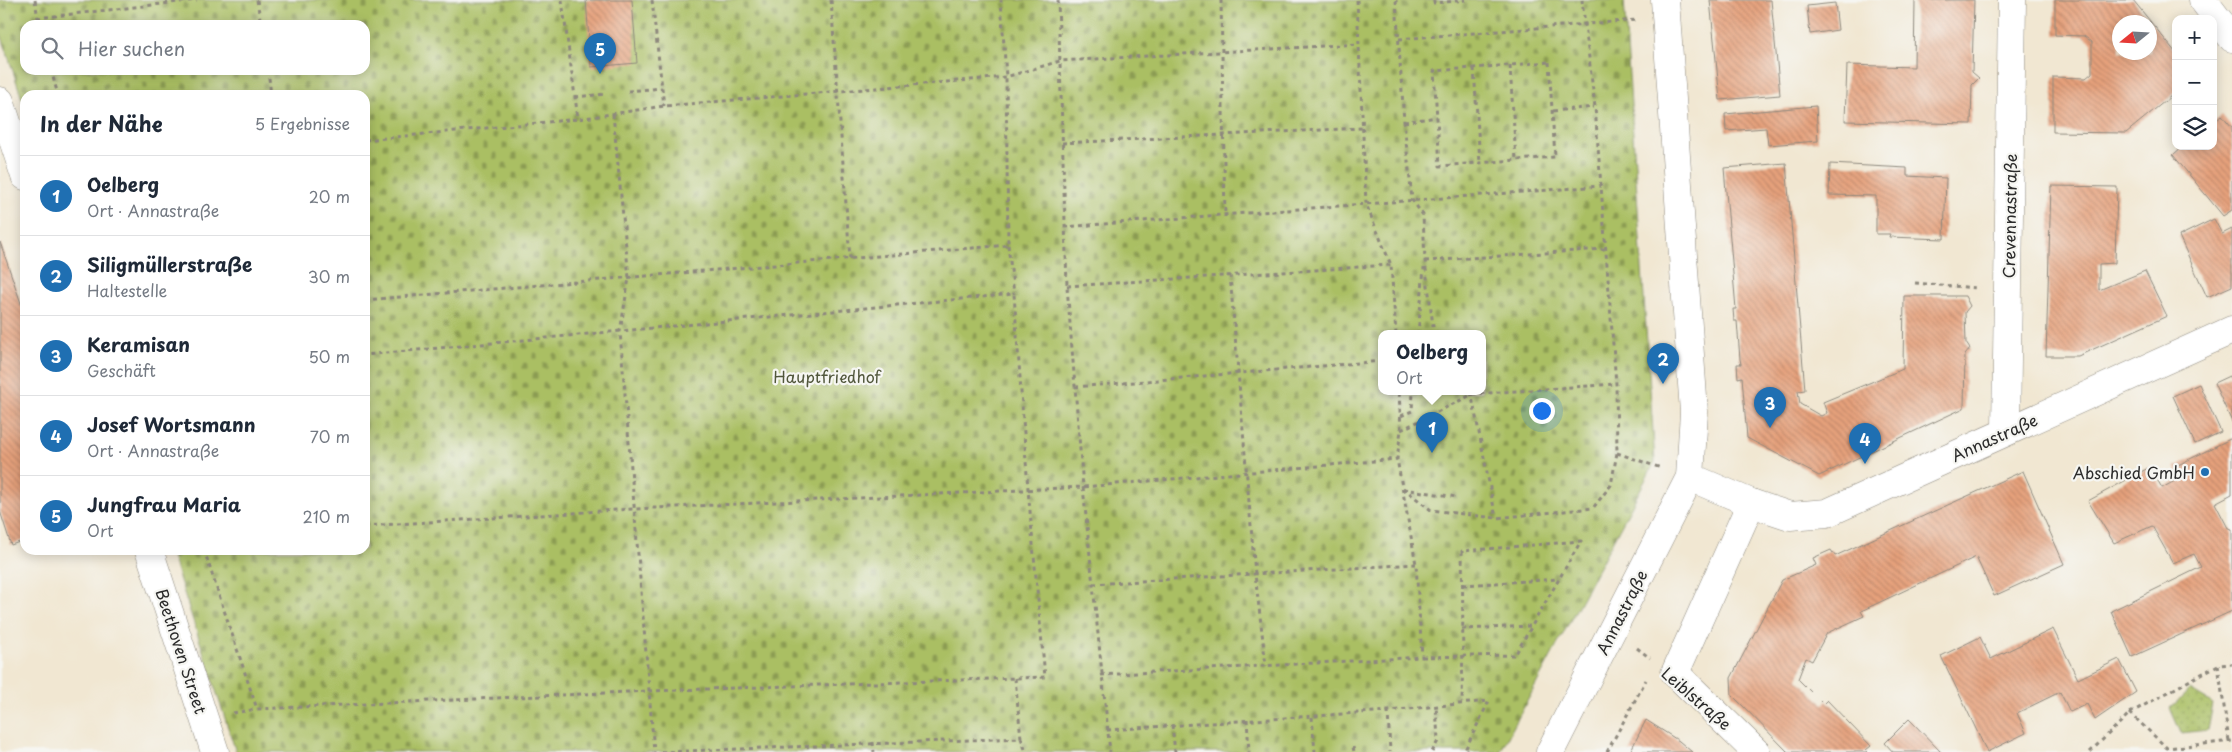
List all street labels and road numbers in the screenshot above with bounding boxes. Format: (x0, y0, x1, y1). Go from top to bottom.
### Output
street label: Crevennastraße (1996, 153, 2022, 279)
street label: Annastraße (1947, 407, 2041, 467)
street label: Annastraße (1589, 565, 1653, 659)
street label: Beethoven Street (150, 585, 214, 717)
street label: Leiblstraße (1657, 661, 1737, 735)

